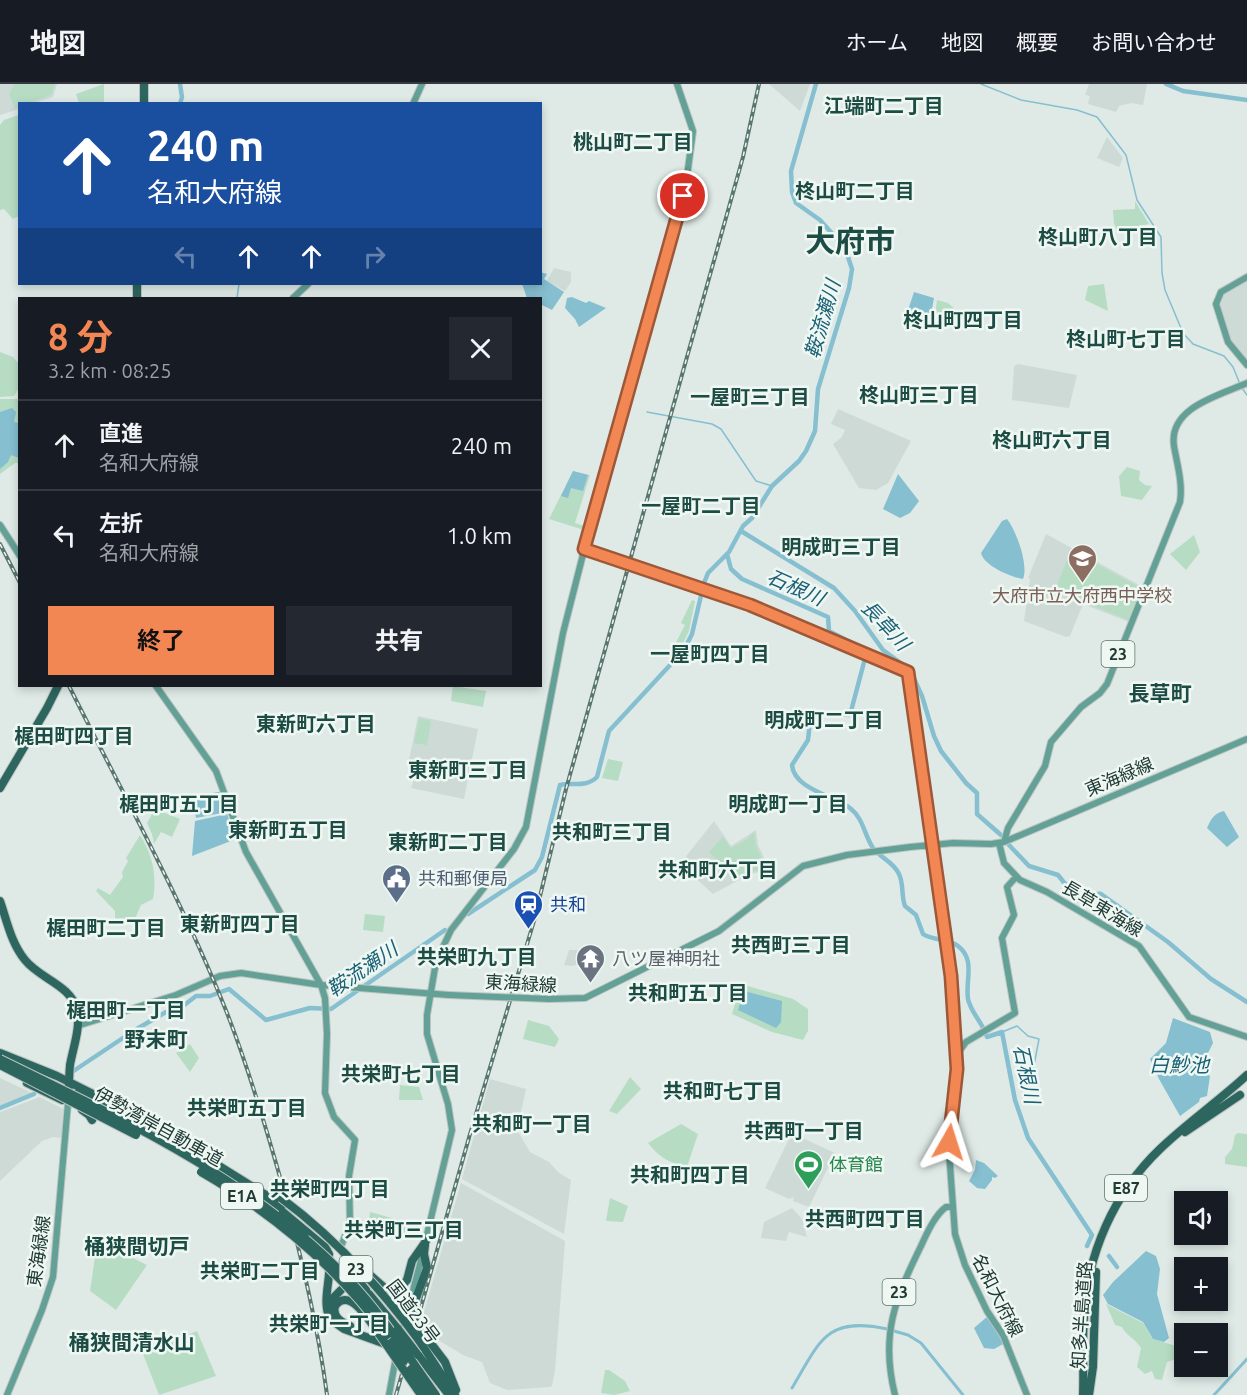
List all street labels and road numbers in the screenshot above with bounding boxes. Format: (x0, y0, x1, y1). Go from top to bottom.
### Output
road number: 23 (1102, 641, 1134, 667)
street label: 東海緑線 (1082, 753, 1156, 799)
street label: 長草東海線 (1059, 876, 1147, 940)
street label: 東海緑線 (485, 971, 557, 995)
street label: 伊勢湾岸自動車道 (91, 1082, 227, 1170)
road number: E87 (1105, 1175, 1147, 1201)
road number: E1A (221, 1183, 263, 1209)
street label: 東海緑線 (23, 1214, 53, 1288)
street label: 名和大府線 (969, 1250, 1027, 1340)
road number: 23 (340, 1256, 372, 1282)
street label: 知多半島道路 (1067, 1260, 1095, 1370)
street label: 国道23号 (384, 1275, 444, 1347)
road number: 23 (882, 1279, 916, 1305)

